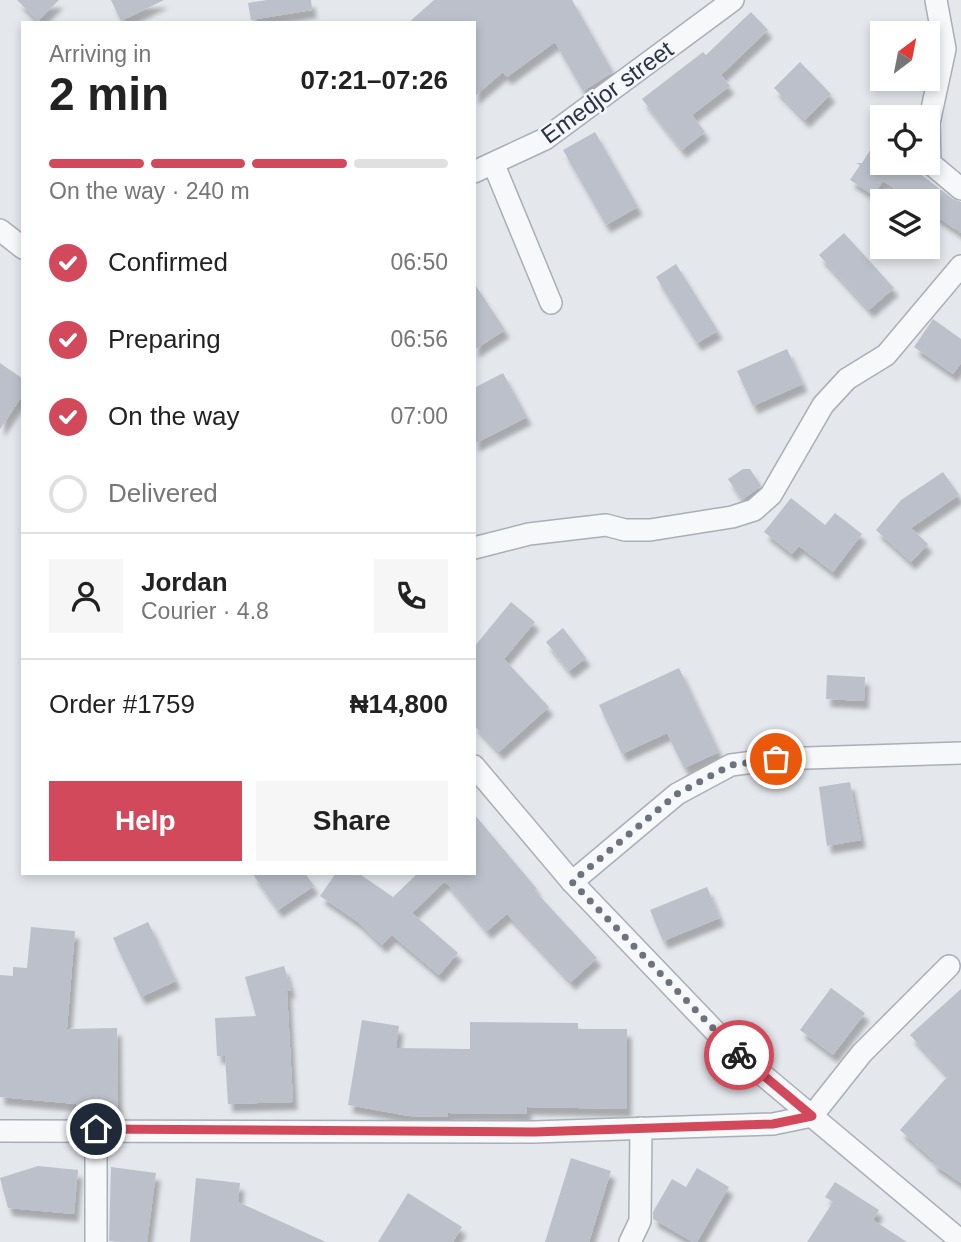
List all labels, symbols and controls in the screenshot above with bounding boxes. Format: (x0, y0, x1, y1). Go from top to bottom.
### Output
north arrow (870, 21, 940, 91)
map controls (870, 21, 940, 259)
street label: Emedjor street (536, 35, 678, 149)
text: Arriving in (49, 41, 151, 67)
text: 07:21–07:26 (301, 65, 448, 95)
text: 2 min (49, 68, 169, 120)
button: locate (870, 105, 940, 175)
text: On the way · 240 m (49, 178, 250, 204)
button: layers (870, 189, 940, 259)
icon: check (49, 244, 87, 282)
text: Confirmed (108, 247, 228, 277)
text: 06:50 (390, 249, 448, 275)
icon: check (49, 321, 87, 359)
text: Preparing (108, 324, 221, 354)
text: 06:56 (390, 326, 448, 352)
icon: check (49, 398, 87, 436)
text: On the way (108, 401, 240, 431)
text: 07:00 (390, 403, 448, 429)
text: Delivered (108, 478, 218, 508)
button: person (49, 559, 123, 633)
button: phone (374, 559, 448, 633)
text: Jordan (141, 567, 228, 597)
text: Courier · 4.8 (141, 598, 269, 624)
text: Order #1759 (49, 689, 195, 719)
text: ₦14,800 (350, 689, 448, 719)
pin (746, 729, 806, 789)
icon: bag (757, 740, 795, 778)
button: Help (49, 781, 242, 861)
button: Share (256, 781, 448, 861)
courier (704, 1020, 774, 1090)
icon: bike (720, 1036, 758, 1074)
pin (66, 1099, 126, 1159)
icon: home (77, 1110, 115, 1148)

